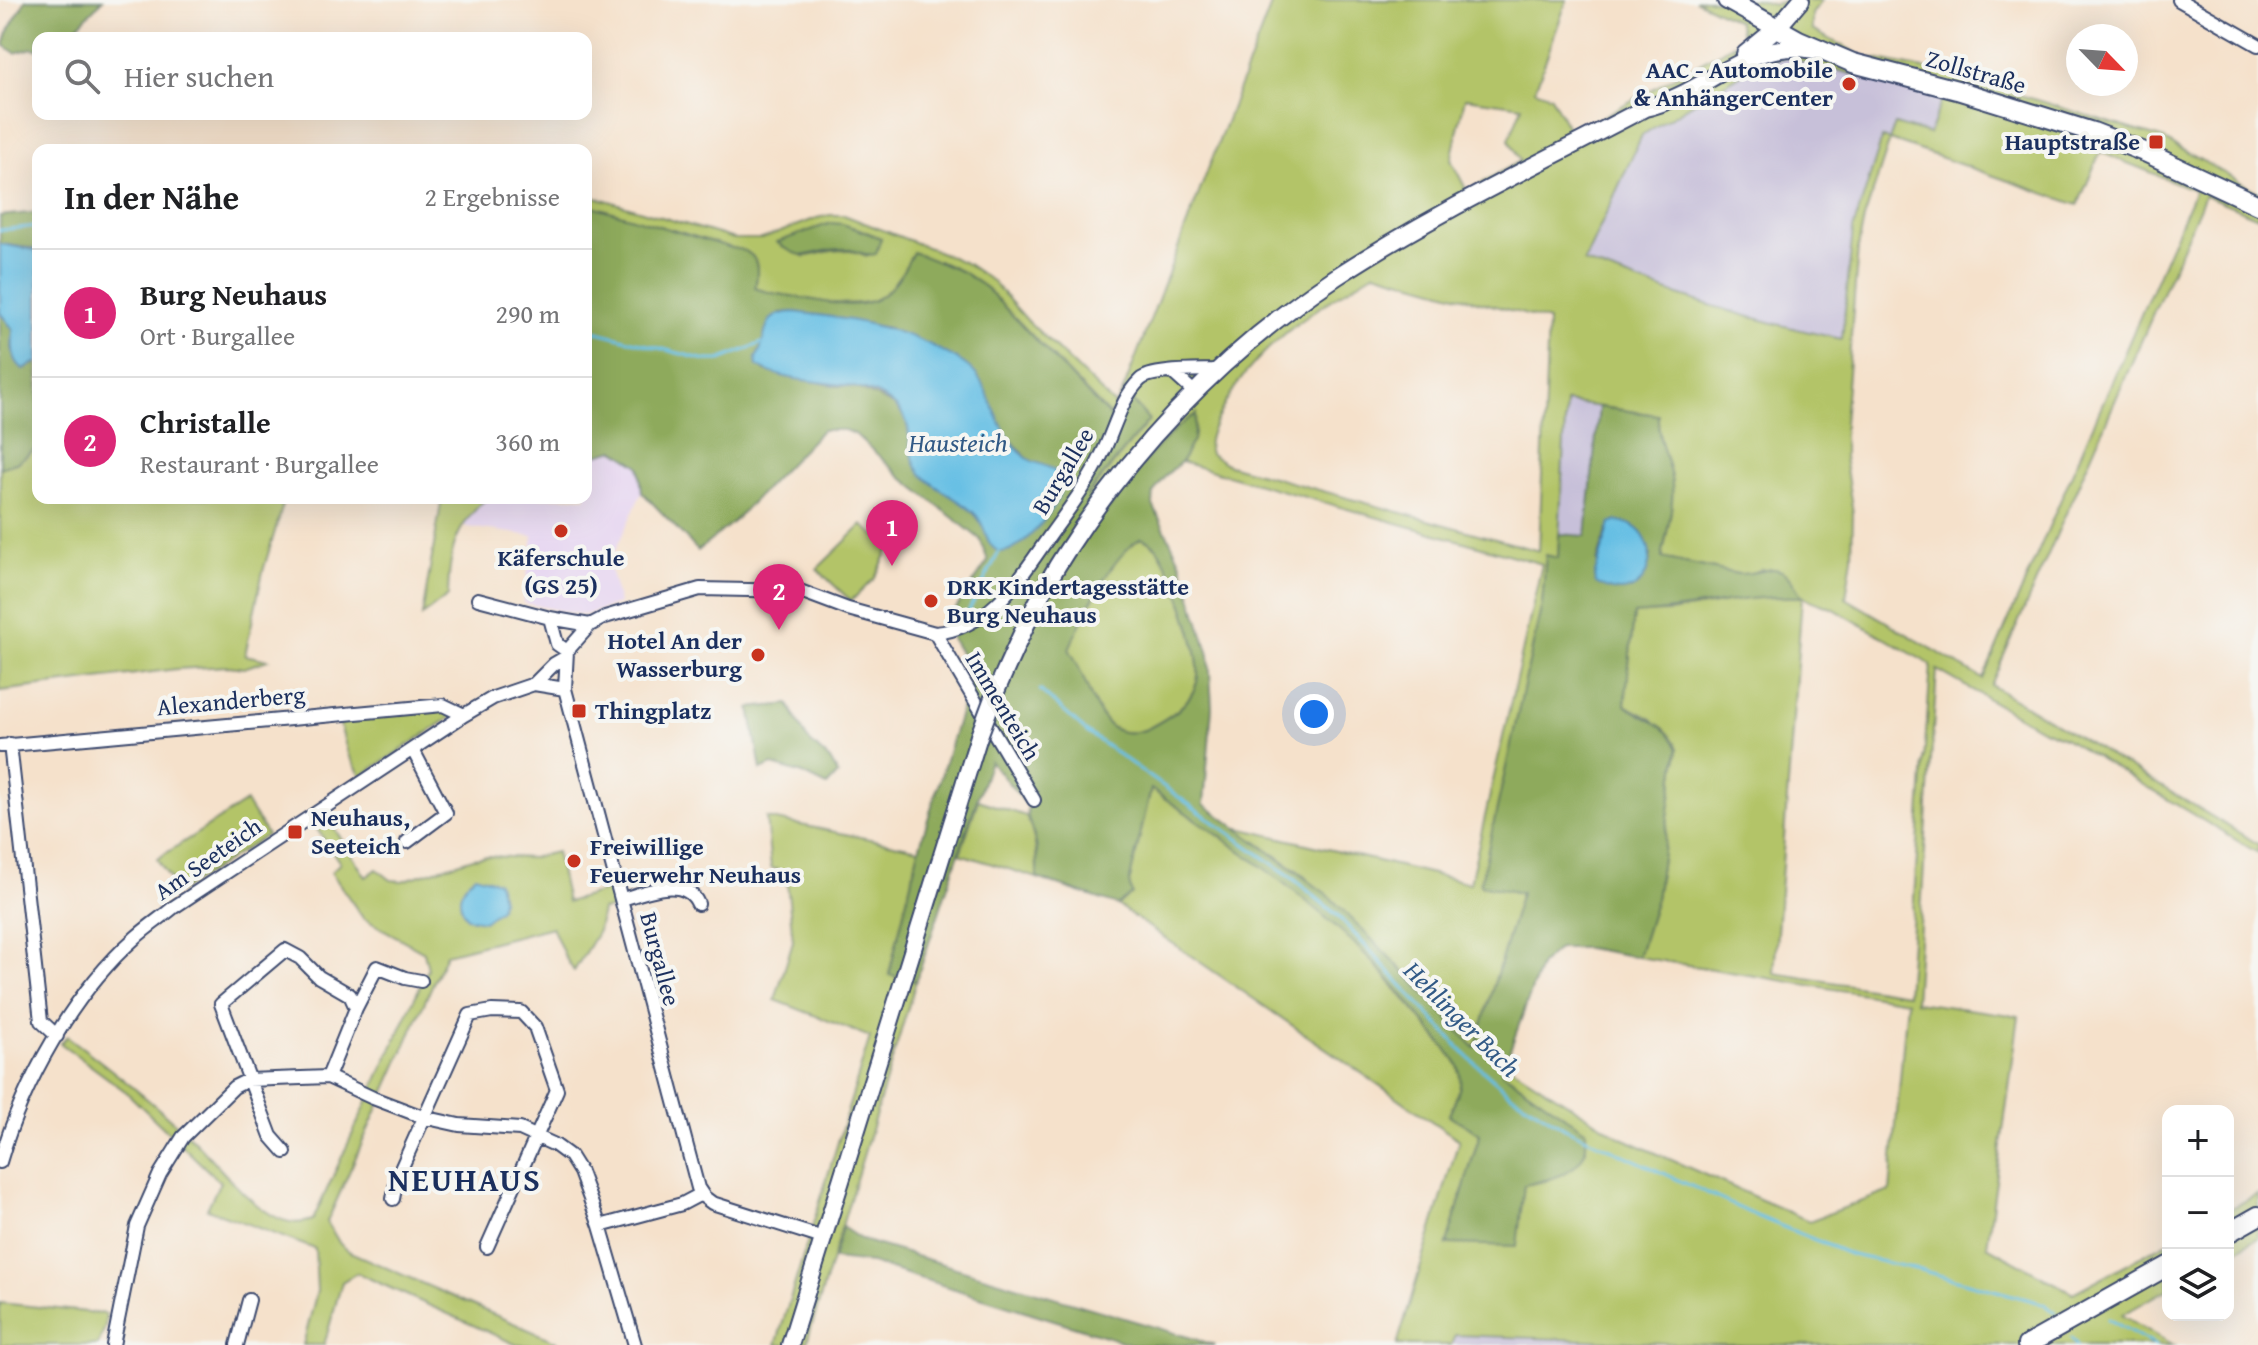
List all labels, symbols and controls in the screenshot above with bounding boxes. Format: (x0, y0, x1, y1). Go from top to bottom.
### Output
north arrow (2066, 24, 2138, 96)
search box (32, 32, 592, 120)
street label: Zollstraße (1922, 41, 2030, 103)
place label: AAC - Automobile & AnhängerCenter (1634, 52, 1833, 115)
icon: search (60, 54, 104, 98)
text: Hier suchen (124, 54, 274, 98)
marker: AAC - Automobile & AnhängerCenter (1840, 75, 1858, 93)
place label: Hauptstraße (2005, 124, 2140, 159)
marker: Hauptstraße (2147, 133, 2165, 151)
text: In der Nähe (64, 172, 239, 221)
text: 2 Ergebnisse (425, 177, 560, 216)
text: Burg Neuhaus (140, 272, 327, 316)
text: 1 (83, 294, 97, 333)
text: 290 m (495, 294, 560, 333)
text: Ort · Burgallee (140, 316, 295, 355)
text: Christalle (140, 400, 271, 444)
street label: Burgallee (1023, 421, 1102, 521)
text: 2 (83, 422, 97, 461)
text: 360 m (495, 422, 560, 461)
water label: Hausteich (907, 423, 1008, 462)
text: Restaurant · Burgallee (140, 444, 379, 483)
pin: 1 (866, 500, 918, 566)
marker: Käferschule (GS 25) (552, 522, 570, 540)
place label: Käferschule (GS 25) (498, 540, 625, 603)
pin: 2 (753, 564, 805, 630)
place label: DRK Kindertagesstätte Burg Neuhaus (947, 569, 1189, 632)
marker: DRK Kindertagesstätte Burg Neuhaus (922, 592, 940, 610)
place label: Hotel An der Wasserburg (608, 623, 742, 686)
street label: Immenteich (957, 645, 1050, 767)
marker: Hotel An der Wasserburg (749, 646, 767, 664)
street label: Alexanderberg (155, 677, 307, 724)
place label: Thingplatz (595, 693, 712, 728)
your location (1294, 694, 1334, 734)
marker: Thingplatz (570, 702, 588, 720)
place label: Neuhaus, Seeteich (311, 800, 410, 863)
street label: Am Seeteich (147, 808, 269, 908)
marker: Neuhaus, Seeteich (286, 823, 304, 841)
place label: Freiwillige Feuerwehr Neuhaus (590, 829, 801, 892)
marker: Freiwillige Feuerwehr Neuhaus (565, 852, 583, 870)
street label: Burgallee (631, 908, 690, 1010)
water label: Hehlinger Bach (1394, 951, 1530, 1086)
map controls (2162, 1105, 2234, 1321)
button: + (2162, 1105, 2234, 1177)
district label: NEUHAUS (388, 1156, 542, 1203)
button: − (2162, 1177, 2234, 1249)
button: layers (2162, 1249, 2234, 1321)

